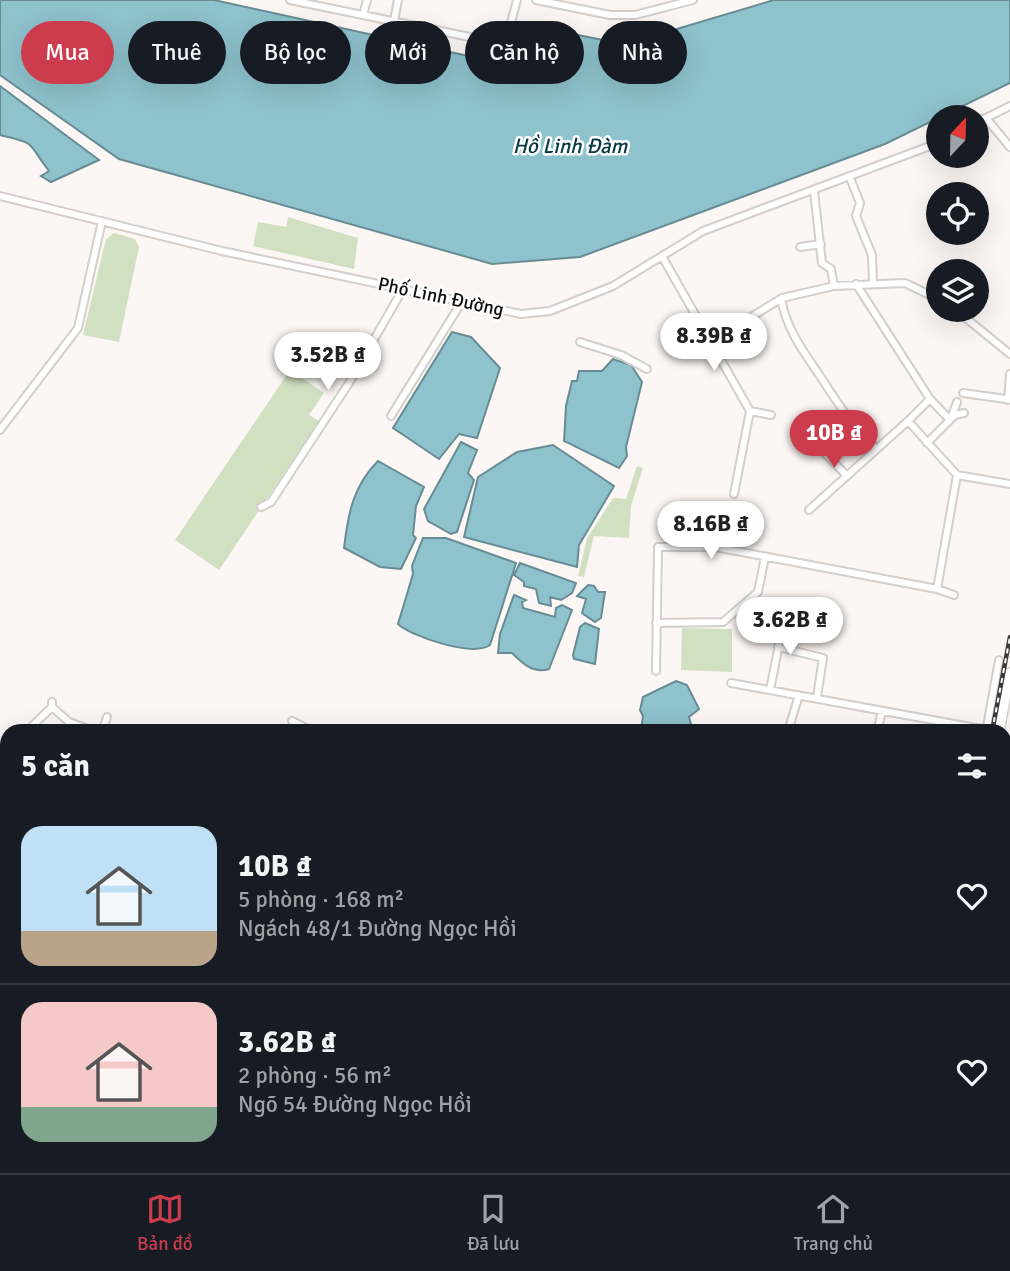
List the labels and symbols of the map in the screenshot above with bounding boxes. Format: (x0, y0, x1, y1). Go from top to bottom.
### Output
north arrow (926, 105, 989, 168)
water label: Hồ Linh Đàm (513, 133, 629, 159)
street label: Phố Linh Đường (376, 272, 506, 322)
pin: 8.39B ₫ (649, 314, 779, 373)
pin: 3.52B ₫ (263, 332, 393, 392)
pin: 10B ₫ (785, 410, 883, 470)
pin: 8.16B ₫ (646, 502, 776, 561)
pin: 3.62B ₫ (725, 598, 855, 657)

